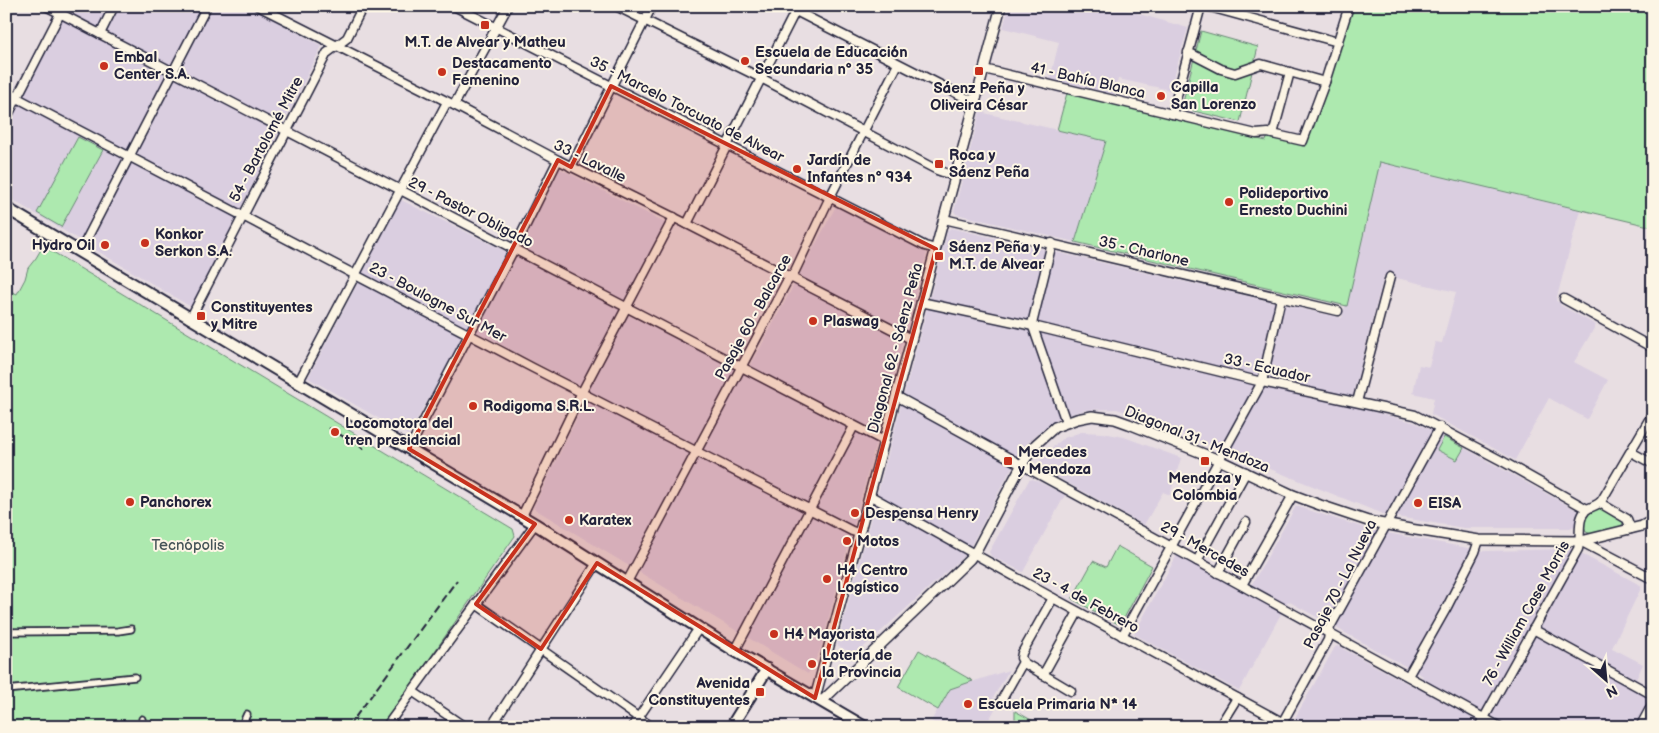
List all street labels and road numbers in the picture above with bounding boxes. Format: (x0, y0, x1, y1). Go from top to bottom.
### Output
street label: 35 - Marcelo Torcuato de Alvear (586, 52, 788, 167)
street label: 41 - Bahía Blanca (1029, 58, 1147, 103)
street label: 54 - Bartolomé Mitre (225, 73, 308, 205)
street label: 33 - Lavalle (550, 136, 629, 187)
street label: 29 - Pastor Obligado (405, 173, 536, 252)
street label: 35 - Charlone (1097, 232, 1191, 271)
street label: Pasaje 60 - Balcarce (711, 251, 796, 383)
street label: 23 - Boulogne Sur Mer (366, 258, 510, 347)
street label: Diagonal 62 - Sáenz Peña (864, 261, 927, 435)
street label: 33 - Ecuador (1222, 349, 1312, 388)
street label: Diagonal 31 - Mendoza (1122, 402, 1272, 477)
street label: Pasaje 70 - La Nueva (1300, 516, 1381, 652)
street label: 29 - Mercedes (1157, 517, 1253, 582)
street label: 76 - William Case Morris (1479, 537, 1574, 689)
street label: 23 - 4 de Febrero (1029, 563, 1142, 637)

